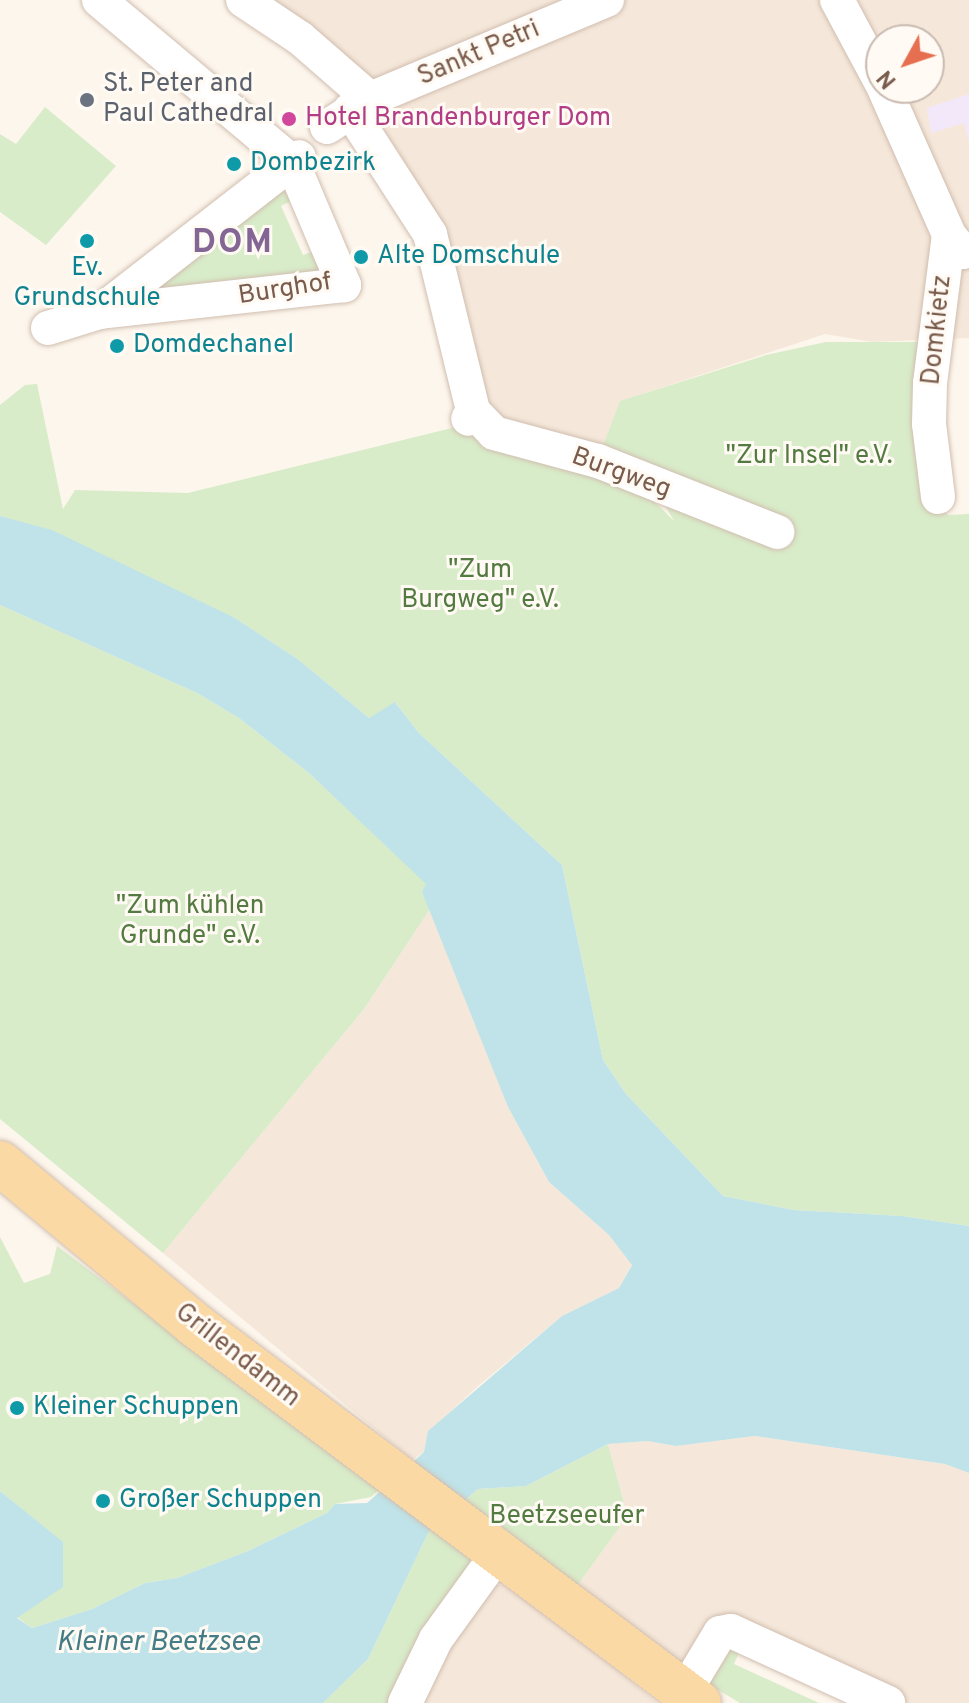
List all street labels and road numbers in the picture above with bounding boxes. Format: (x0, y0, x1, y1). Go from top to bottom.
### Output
street label: Sankt Petri (413, 14, 545, 94)
street label: Burghof (236, 267, 334, 313)
street label: Domkietz (917, 273, 959, 387)
street label: Burgweg (567, 442, 675, 506)
street label: Grillendamm (168, 1297, 306, 1415)

